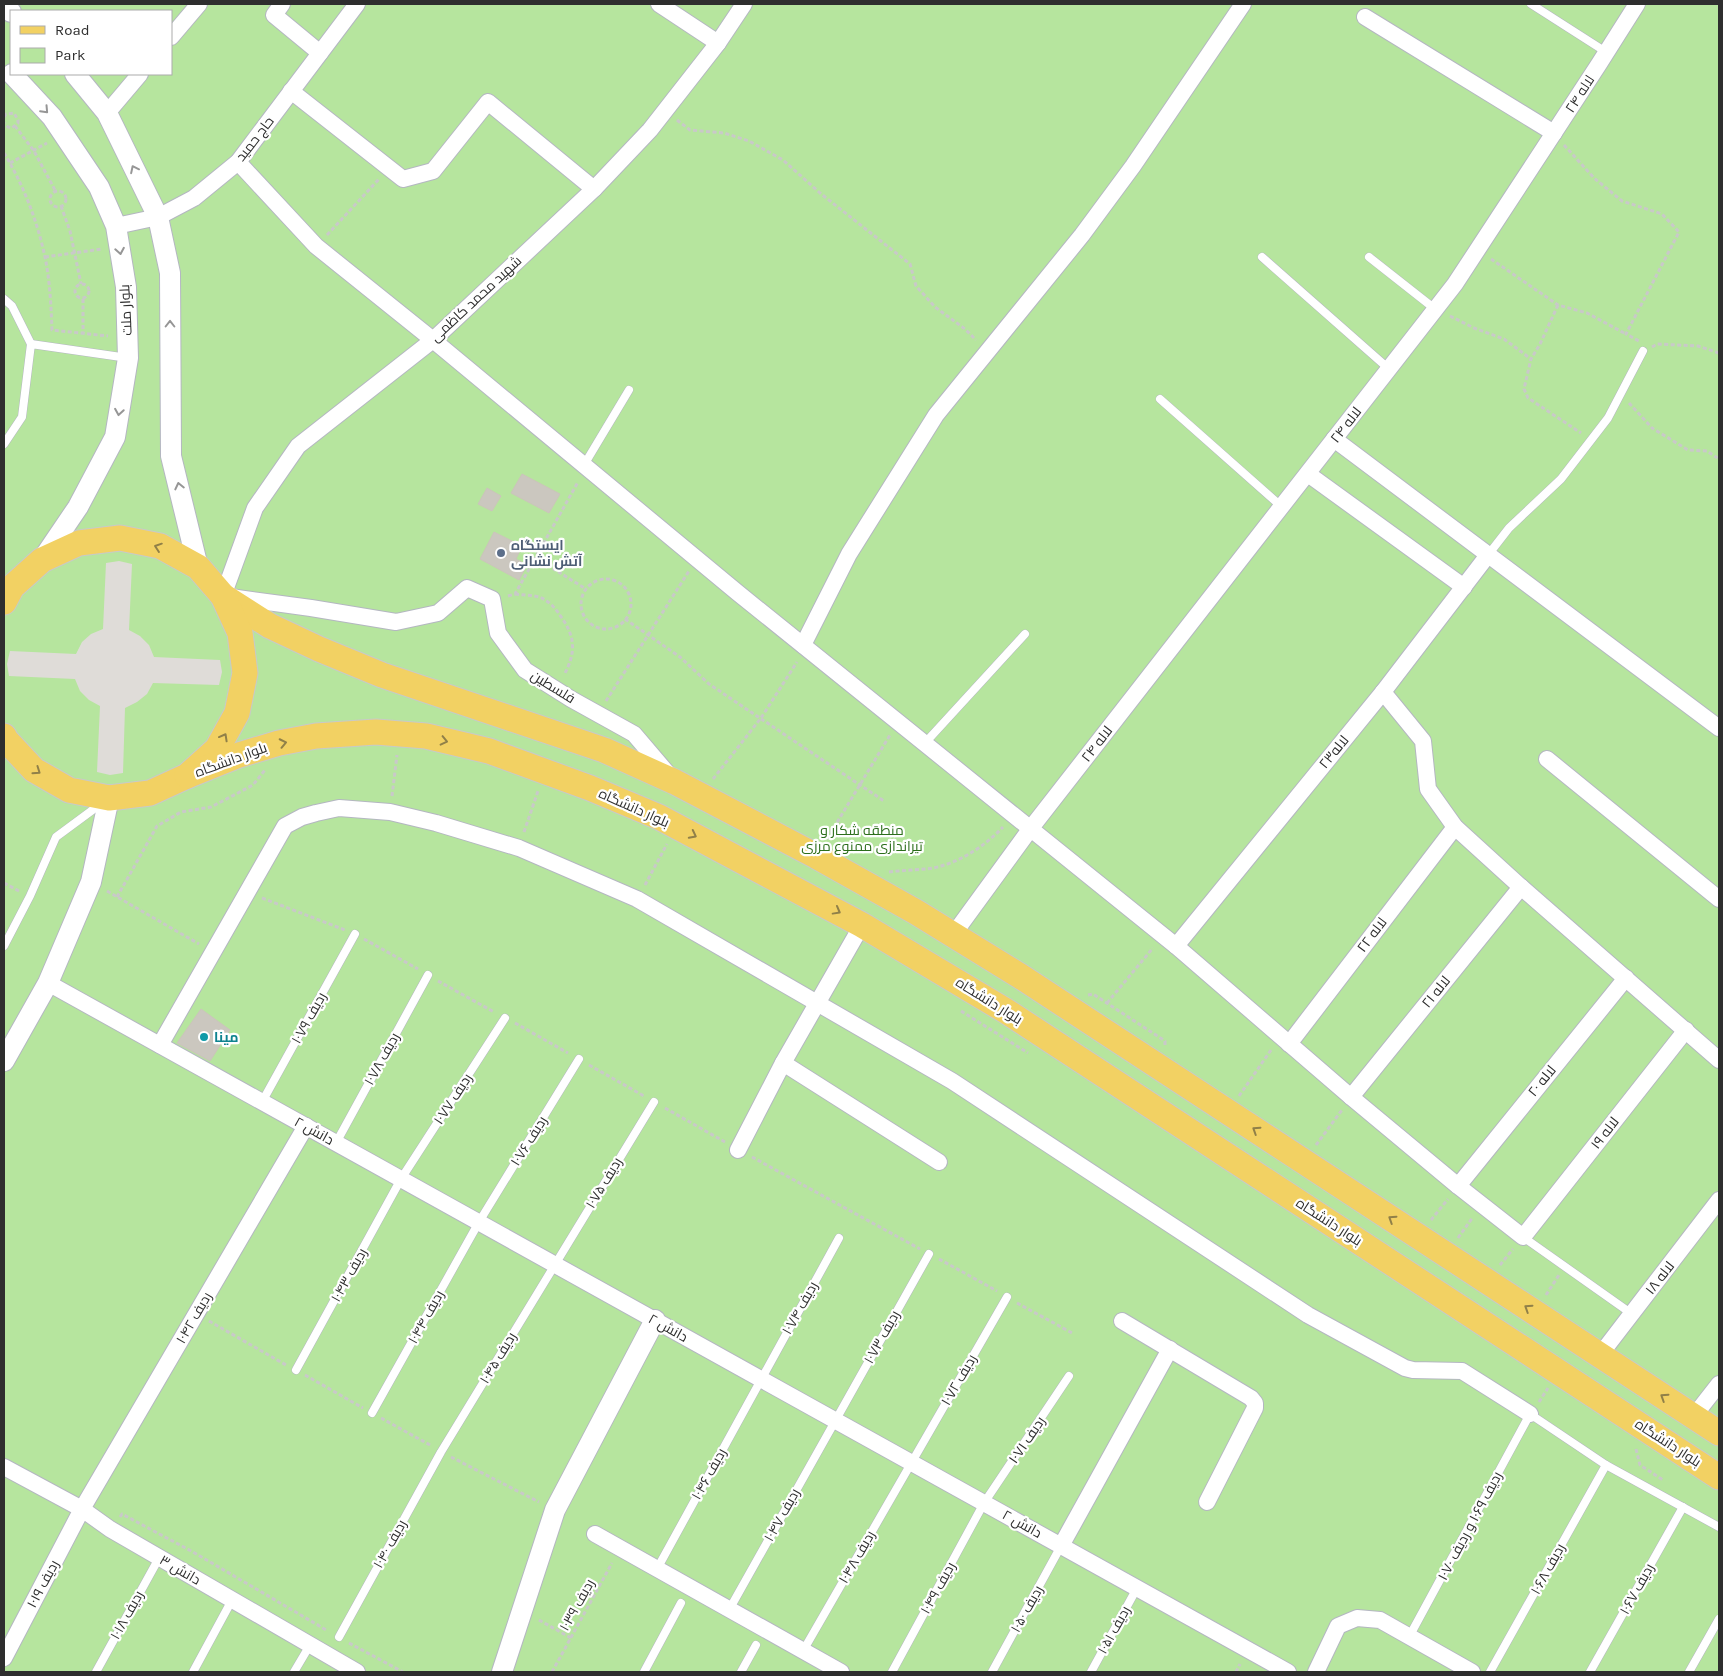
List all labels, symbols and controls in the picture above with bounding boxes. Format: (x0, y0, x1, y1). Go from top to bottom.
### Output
legend (10, 10, 172, 75)
text: Road (55, 21, 90, 39)
text: Park (55, 46, 85, 64)
street label: لاله ۲۴ (1562, 72, 1598, 116)
one-way arrow (39, 104, 48, 113)
street label: حاج حمید (232, 113, 278, 165)
one-way arrow (131, 165, 141, 174)
one-way arrow (115, 247, 125, 255)
street label: شهید محمد کاظمی (427, 252, 525, 346)
street label: بلوار ملت (116, 284, 136, 336)
one-way arrow (165, 320, 175, 328)
street label: لاله ۲۴ (1327, 404, 1365, 446)
one-way arrow (114, 409, 125, 417)
one-way arrow (174, 482, 185, 491)
place label: ایستگاه آتش نشانی (511, 537, 583, 570)
one-way arrow (154, 542, 163, 552)
marker: ایستگاه آتش نشانی (495, 547, 507, 559)
street label: فلسطین (528, 667, 578, 707)
street label: لاله ۲۴ (1078, 723, 1116, 765)
street label: لاله۲۳ (1315, 732, 1353, 772)
one-way arrow (218, 733, 228, 742)
one-way arrow (439, 735, 448, 746)
one-way arrow (278, 738, 287, 748)
street label: بلوار دانشگاه (193, 739, 269, 781)
one-way arrow (31, 765, 41, 774)
street label: بلوار دانشگاه (596, 785, 672, 831)
park label: منطقه شکار و تیراندازی ممنوع مرزی (801, 822, 923, 855)
one-way arrow (688, 829, 697, 839)
one-way arrow (832, 905, 841, 915)
street label: لاله ۲۲ (1353, 914, 1391, 956)
street label: لاله ۲۱ (1418, 973, 1454, 1011)
street label: بلوار دانشگاه (953, 974, 1025, 1028)
street label: ردیف ۱۰۷۹ (288, 989, 330, 1047)
place label: مینا (214, 1029, 239, 1046)
street label: ردیف ۱۰۷۸ (361, 1030, 403, 1088)
marker: مینا (198, 1031, 210, 1043)
street label: لاله ۲۰ (1524, 1062, 1560, 1100)
street label: ردیف ۱۰۷۷ (430, 1070, 476, 1128)
street label: دانش ۲ (291, 1113, 337, 1149)
street label: ردیف ۱۰۷۶ (507, 1113, 551, 1169)
street label: لاله ۱۹ (1587, 1114, 1623, 1152)
one-way arrow (1252, 1127, 1261, 1136)
street label: ردیف ۱۰۷۵ (582, 1154, 626, 1212)
street label: بلوار دانشگاه (1293, 1194, 1365, 1250)
one-way arrow (1388, 1216, 1397, 1225)
street label: ردیف ۱۰۴۳ (327, 1245, 371, 1305)
street label: لاله ۱۸ (1642, 1258, 1678, 1298)
street label: ردیف ۱۰۷۴ (778, 1278, 822, 1338)
street label: ردیف ۱۰۴۴ (404, 1287, 448, 1347)
street label: ردیف ۱۰۴۲ (172, 1289, 216, 1347)
one-way arrow (1524, 1304, 1533, 1314)
street label: ردیف ۱۰۷۳ (860, 1307, 904, 1367)
street label: دانش ۲ (645, 1310, 691, 1346)
street label: ردیف ۱۰۴۵ (476, 1329, 520, 1387)
street label: ردیف ۱۰۷۲ (938, 1351, 980, 1409)
one-way arrow (1660, 1393, 1669, 1403)
street label: ردیف ۱۰۷۱ (1005, 1413, 1049, 1467)
street label: بلوار دانشگاه (1632, 1415, 1704, 1471)
street label: ردیف ۱۰۴۶ (688, 1445, 730, 1503)
street label: ردیف ۱۰۶۹ و ردیف ۱۰۷۰ (1434, 1469, 1506, 1583)
street label: ردیف ۱۰۴۷ (760, 1485, 804, 1545)
street label: دانش ۲ (999, 1506, 1045, 1542)
street label: ردیف ۱۰۴۰ (370, 1517, 410, 1571)
street label: ردیف ۱۰۴۸ (835, 1528, 879, 1586)
street label: ردیف ۱۰۶۸ (1527, 1541, 1569, 1597)
street label: دانش ۳ (156, 1552, 204, 1588)
street label: ردیف ۱۰۱۹ (23, 1557, 63, 1611)
street label: ردیف ۱۰۴۹ (917, 1559, 959, 1617)
street label: ردیف ۱۰۶۷ (1616, 1561, 1658, 1617)
street label: ردیف ۱۰۳۹ (556, 1576, 598, 1634)
street label: ردیف ۱۰۵۰ (1007, 1582, 1047, 1636)
street label: ردیف ۱۰۱۸ (107, 1588, 147, 1642)
street label: ردیف ۱۰۵۱ (1094, 1603, 1134, 1657)

